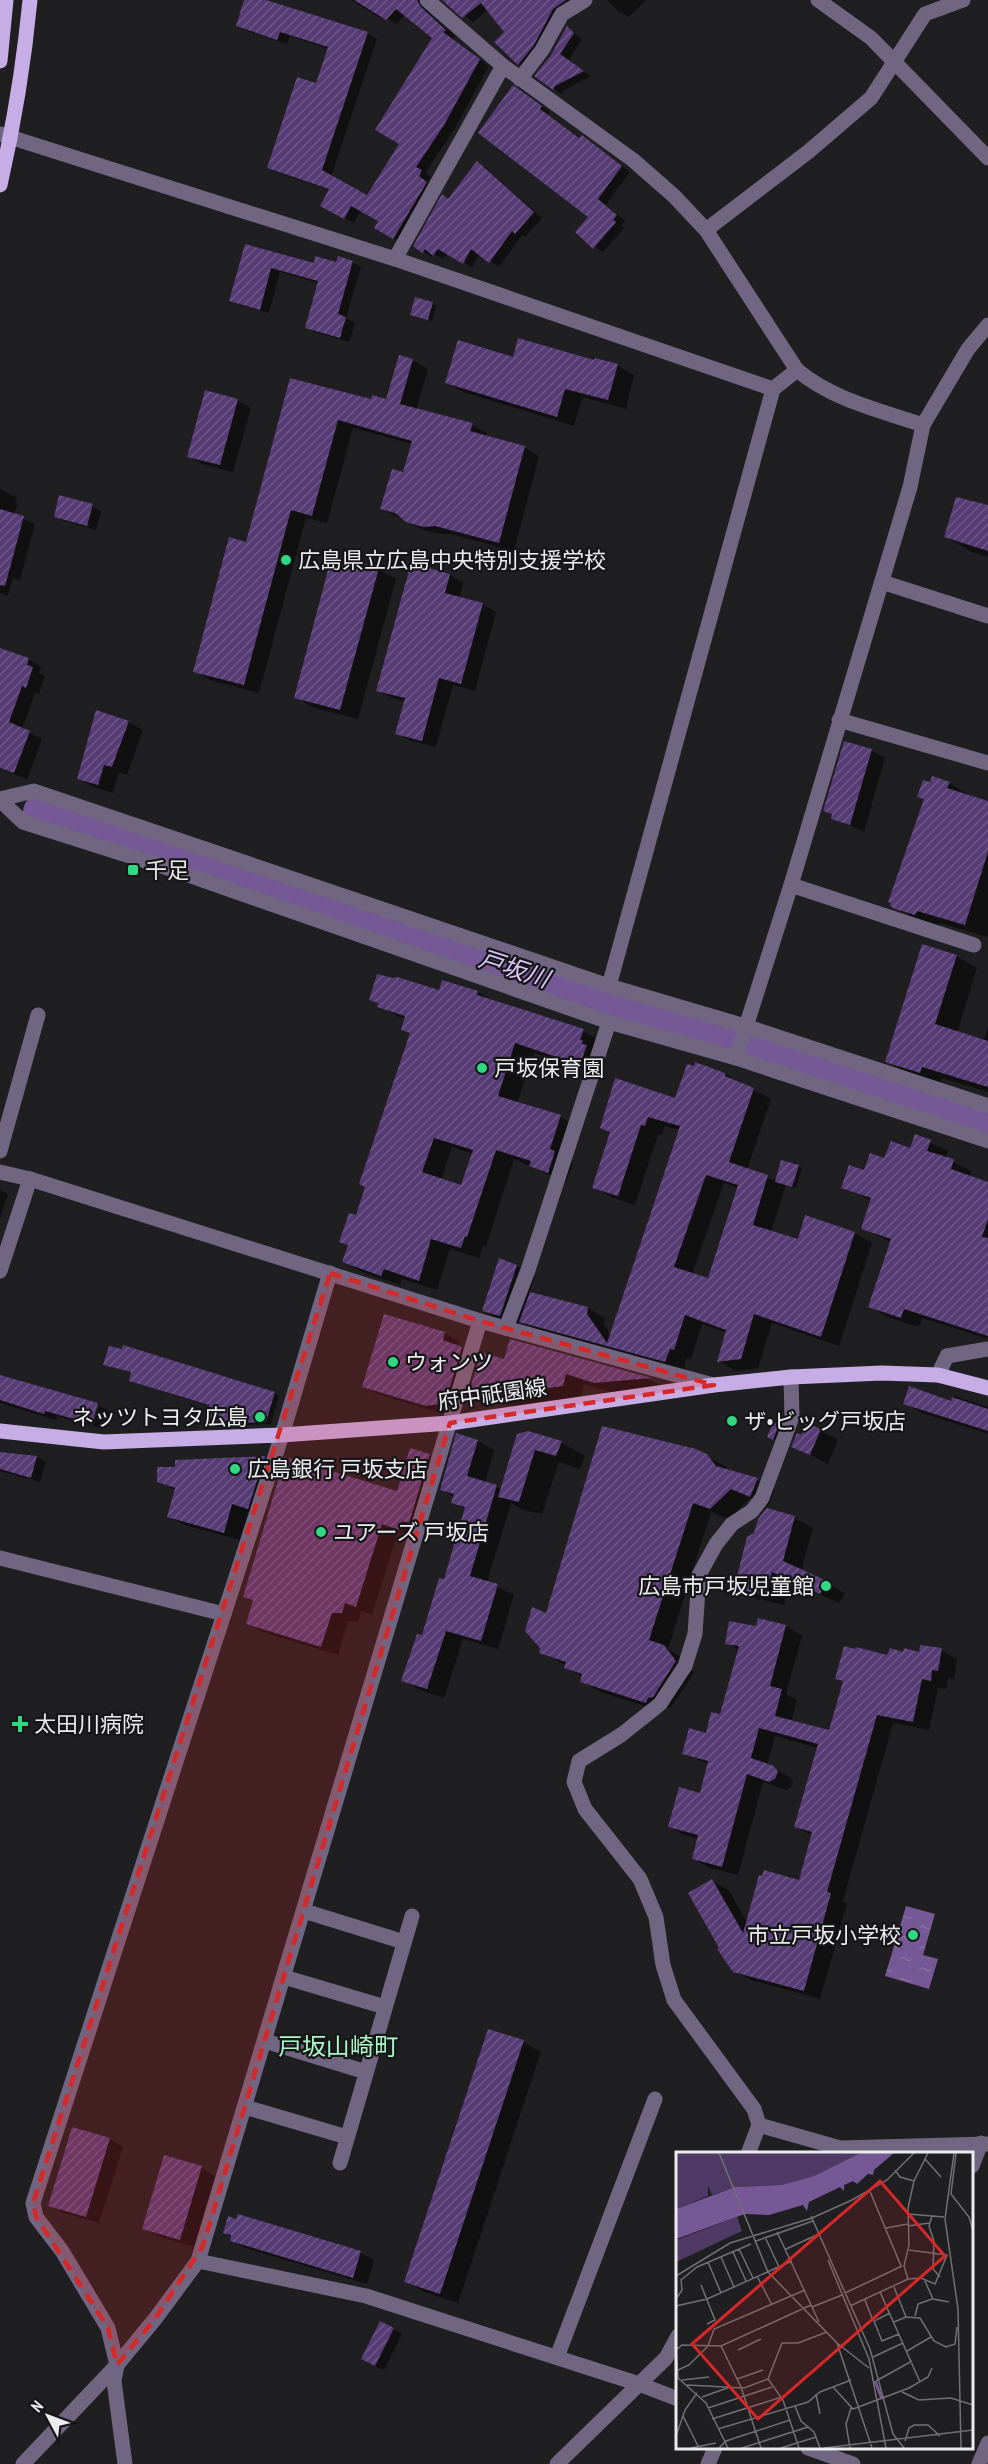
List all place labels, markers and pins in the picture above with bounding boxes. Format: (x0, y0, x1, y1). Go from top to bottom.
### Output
place label: 広島県立広島中央特別支援学校 (298, 546, 606, 574)
marker: 広島県立広島中央特別支援学校 (279, 553, 293, 567)
place label: 千足 (145, 856, 189, 884)
marker: 千足 (126, 863, 140, 877)
place label: 戸坂保育園 (494, 1054, 604, 1082)
marker: 戸坂保育園 (475, 1061, 489, 1075)
place label: ウォンツ (405, 1348, 493, 1376)
marker: ウォンツ (386, 1355, 400, 1369)
place label: ネッツトヨタ広島 (72, 1403, 248, 1431)
place label: ザ•ビッグ戸坂店 (744, 1407, 906, 1435)
marker: ネッツトヨタ広島 (253, 1410, 267, 1424)
marker: ザ•ビッグ戸坂店 (725, 1414, 739, 1428)
place label: 広島銀行 戸坂支店 (247, 1455, 428, 1483)
marker: 広島銀行 戸坂支店 (228, 1462, 242, 1476)
place label: ユアーズ 戸坂店 (333, 1518, 489, 1546)
marker: ユアーズ 戸坂店 (314, 1525, 328, 1539)
place label: 広島市戸坂児童館 (638, 1572, 814, 1600)
marker: 広島市戸坂児童館 (819, 1579, 833, 1593)
place label: 太田川病院 (34, 1710, 144, 1738)
marker: 太田川病院 (11, 1715, 29, 1733)
place label: 市立戸坂小学校 (747, 1921, 901, 1949)
marker: 市立戸坂小学校 (906, 1928, 920, 1942)

